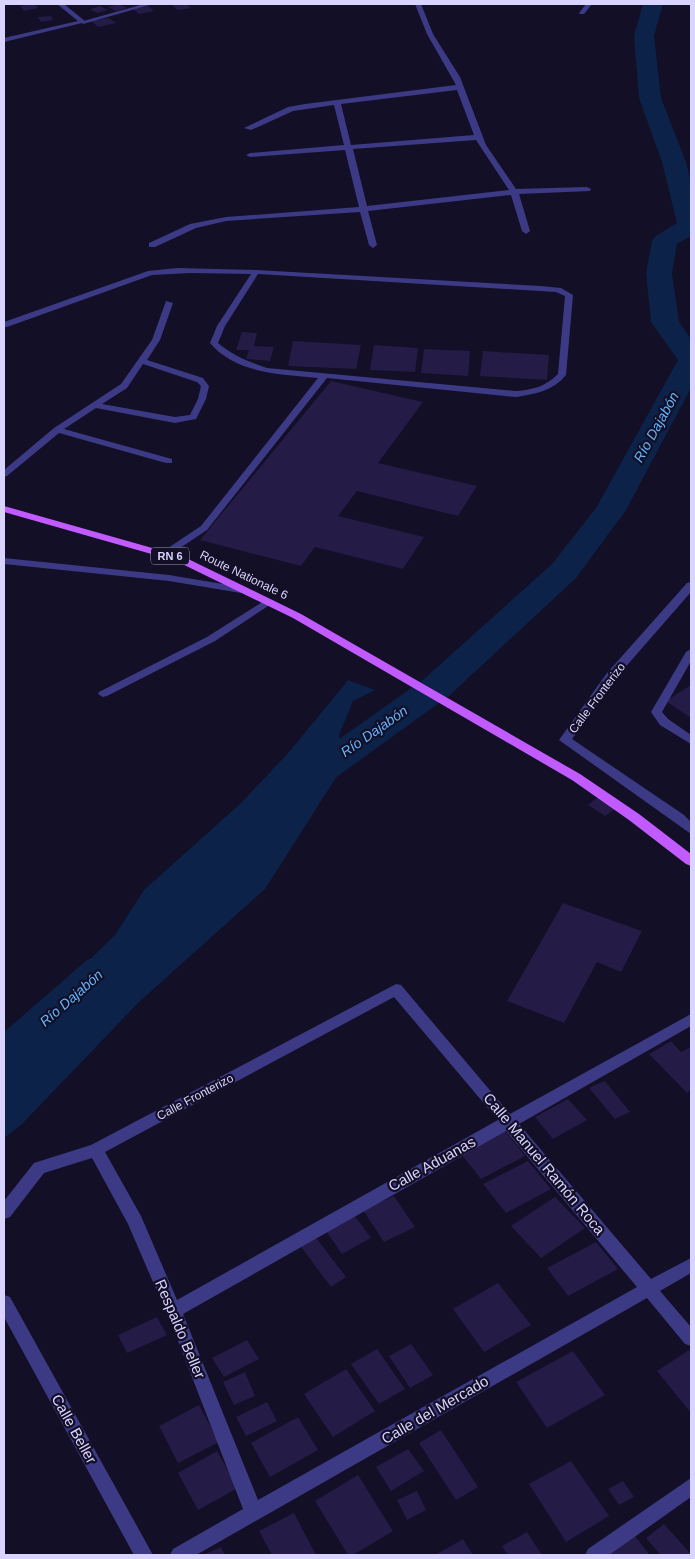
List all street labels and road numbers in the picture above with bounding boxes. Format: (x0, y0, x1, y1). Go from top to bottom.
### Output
road number: RN 6 (151, 548, 189, 564)
street label: Route Nationale 6 (198, 548, 291, 602)
street label: Calle Fronterizo (566, 660, 628, 736)
street label: Calle Fronterizo (154, 1071, 236, 1123)
street label: Calle Manuel Ramón Roca (480, 1090, 609, 1238)
street label: Calle Aduanas (385, 1133, 478, 1194)
street label: Respaldo Beller (152, 1277, 209, 1381)
street label: Calle del Mercado (378, 1372, 491, 1447)
street label: Calle Beller (48, 1391, 100, 1466)

